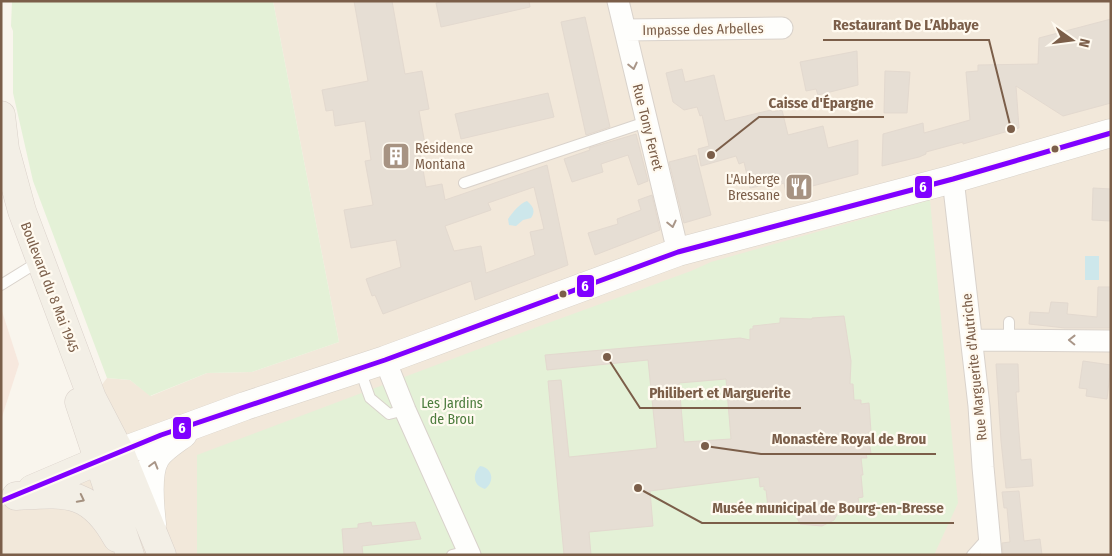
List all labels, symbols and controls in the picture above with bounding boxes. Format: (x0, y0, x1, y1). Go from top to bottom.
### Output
callout: Restaurant De L’Abbaye (823, 10, 989, 40)
north arrow (1047, 15, 1097, 65)
text: Restaurant De L’Abbaye (833, 16, 979, 34)
street label: Impasse des Arbelles (642, 20, 764, 39)
text: N (1075, 37, 1093, 49)
one-way arrow (627, 61, 638, 70)
street label: Rue Tony Ferret (629, 82, 667, 173)
callout: Caisse d'Épargne (759, 87, 884, 117)
text: Caisse d'Épargne (768, 94, 874, 112)
place label: Résidence Montana (415, 140, 473, 173)
building icon: Résidence Montana (381, 141, 411, 171)
unlabelled marker (1050, 144, 1060, 154)
place label: L'Auberge Bressane (726, 171, 780, 204)
restaurant icon: L'Auberge Bressane (784, 172, 814, 202)
line badge: 6 (914, 175, 933, 199)
text: 6 (919, 179, 927, 196)
one-way arrow (666, 219, 677, 228)
street label: Boulevard du 8 Mai 1945 (17, 220, 82, 355)
line badge: 6 (576, 274, 595, 298)
text: 6 (581, 278, 589, 295)
unlabelled marker (558, 289, 568, 299)
street label: Rue Marguerite d'Autriche (958, 292, 991, 442)
one-way arrow (1067, 335, 1075, 346)
callout: Philibert et Marguerite (640, 378, 801, 408)
text: Philibert et Marguerite (649, 384, 791, 402)
park label: Les Jardins de Brou (421, 395, 483, 428)
line badge: 6 (172, 416, 192, 440)
text: 6 (178, 420, 186, 437)
callout: Monastère Royal de Brou (761, 424, 936, 454)
text: Monastère Royal de Brou (772, 430, 926, 448)
one-way arrow (148, 462, 158, 470)
one-way arrow (75, 493, 84, 503)
callout: Musée municipal de Bourg-en-Bresse (702, 493, 954, 523)
text: Musée municipal de Bourg-en-Bresse (712, 499, 944, 517)

